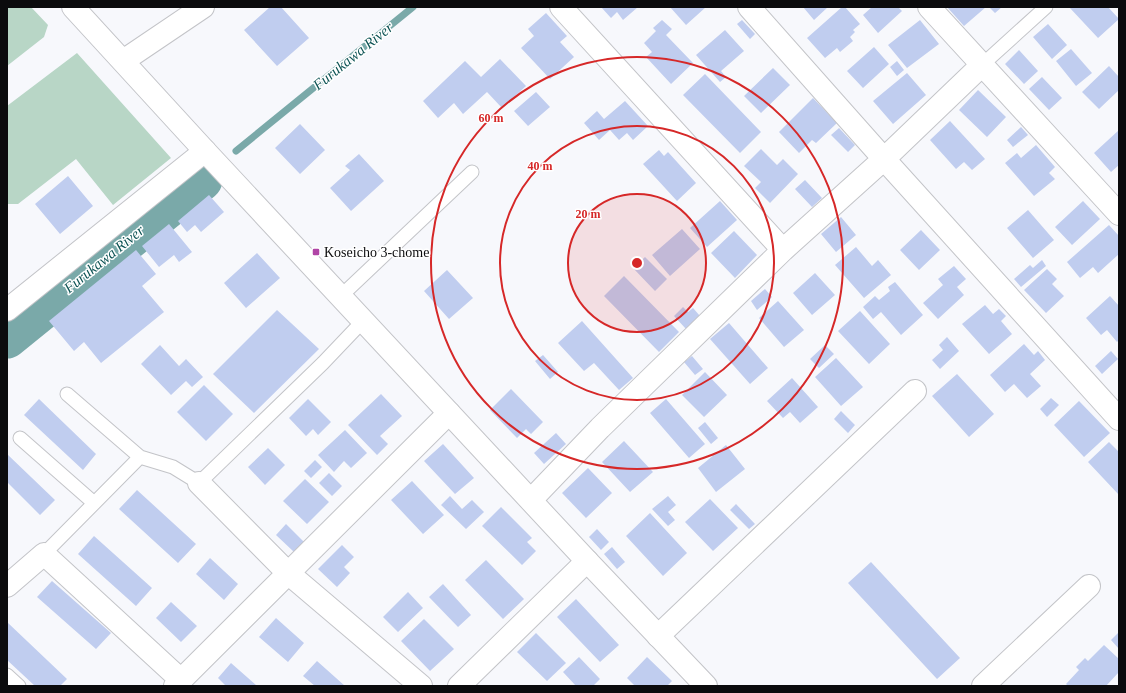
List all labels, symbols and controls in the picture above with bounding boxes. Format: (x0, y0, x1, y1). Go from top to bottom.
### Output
water label: Furukawa River (309, 19, 396, 94)
text: 60 m (479, 111, 504, 125)
text: 40 m (528, 159, 553, 173)
text: 20 m (576, 207, 601, 221)
water label: Furukawa River (60, 222, 147, 297)
place label: Koseicho 3-chome (324, 245, 429, 260)
marker: Koseicho 3-chome (311, 247, 321, 257)
centre of rings (630, 256, 644, 270)

